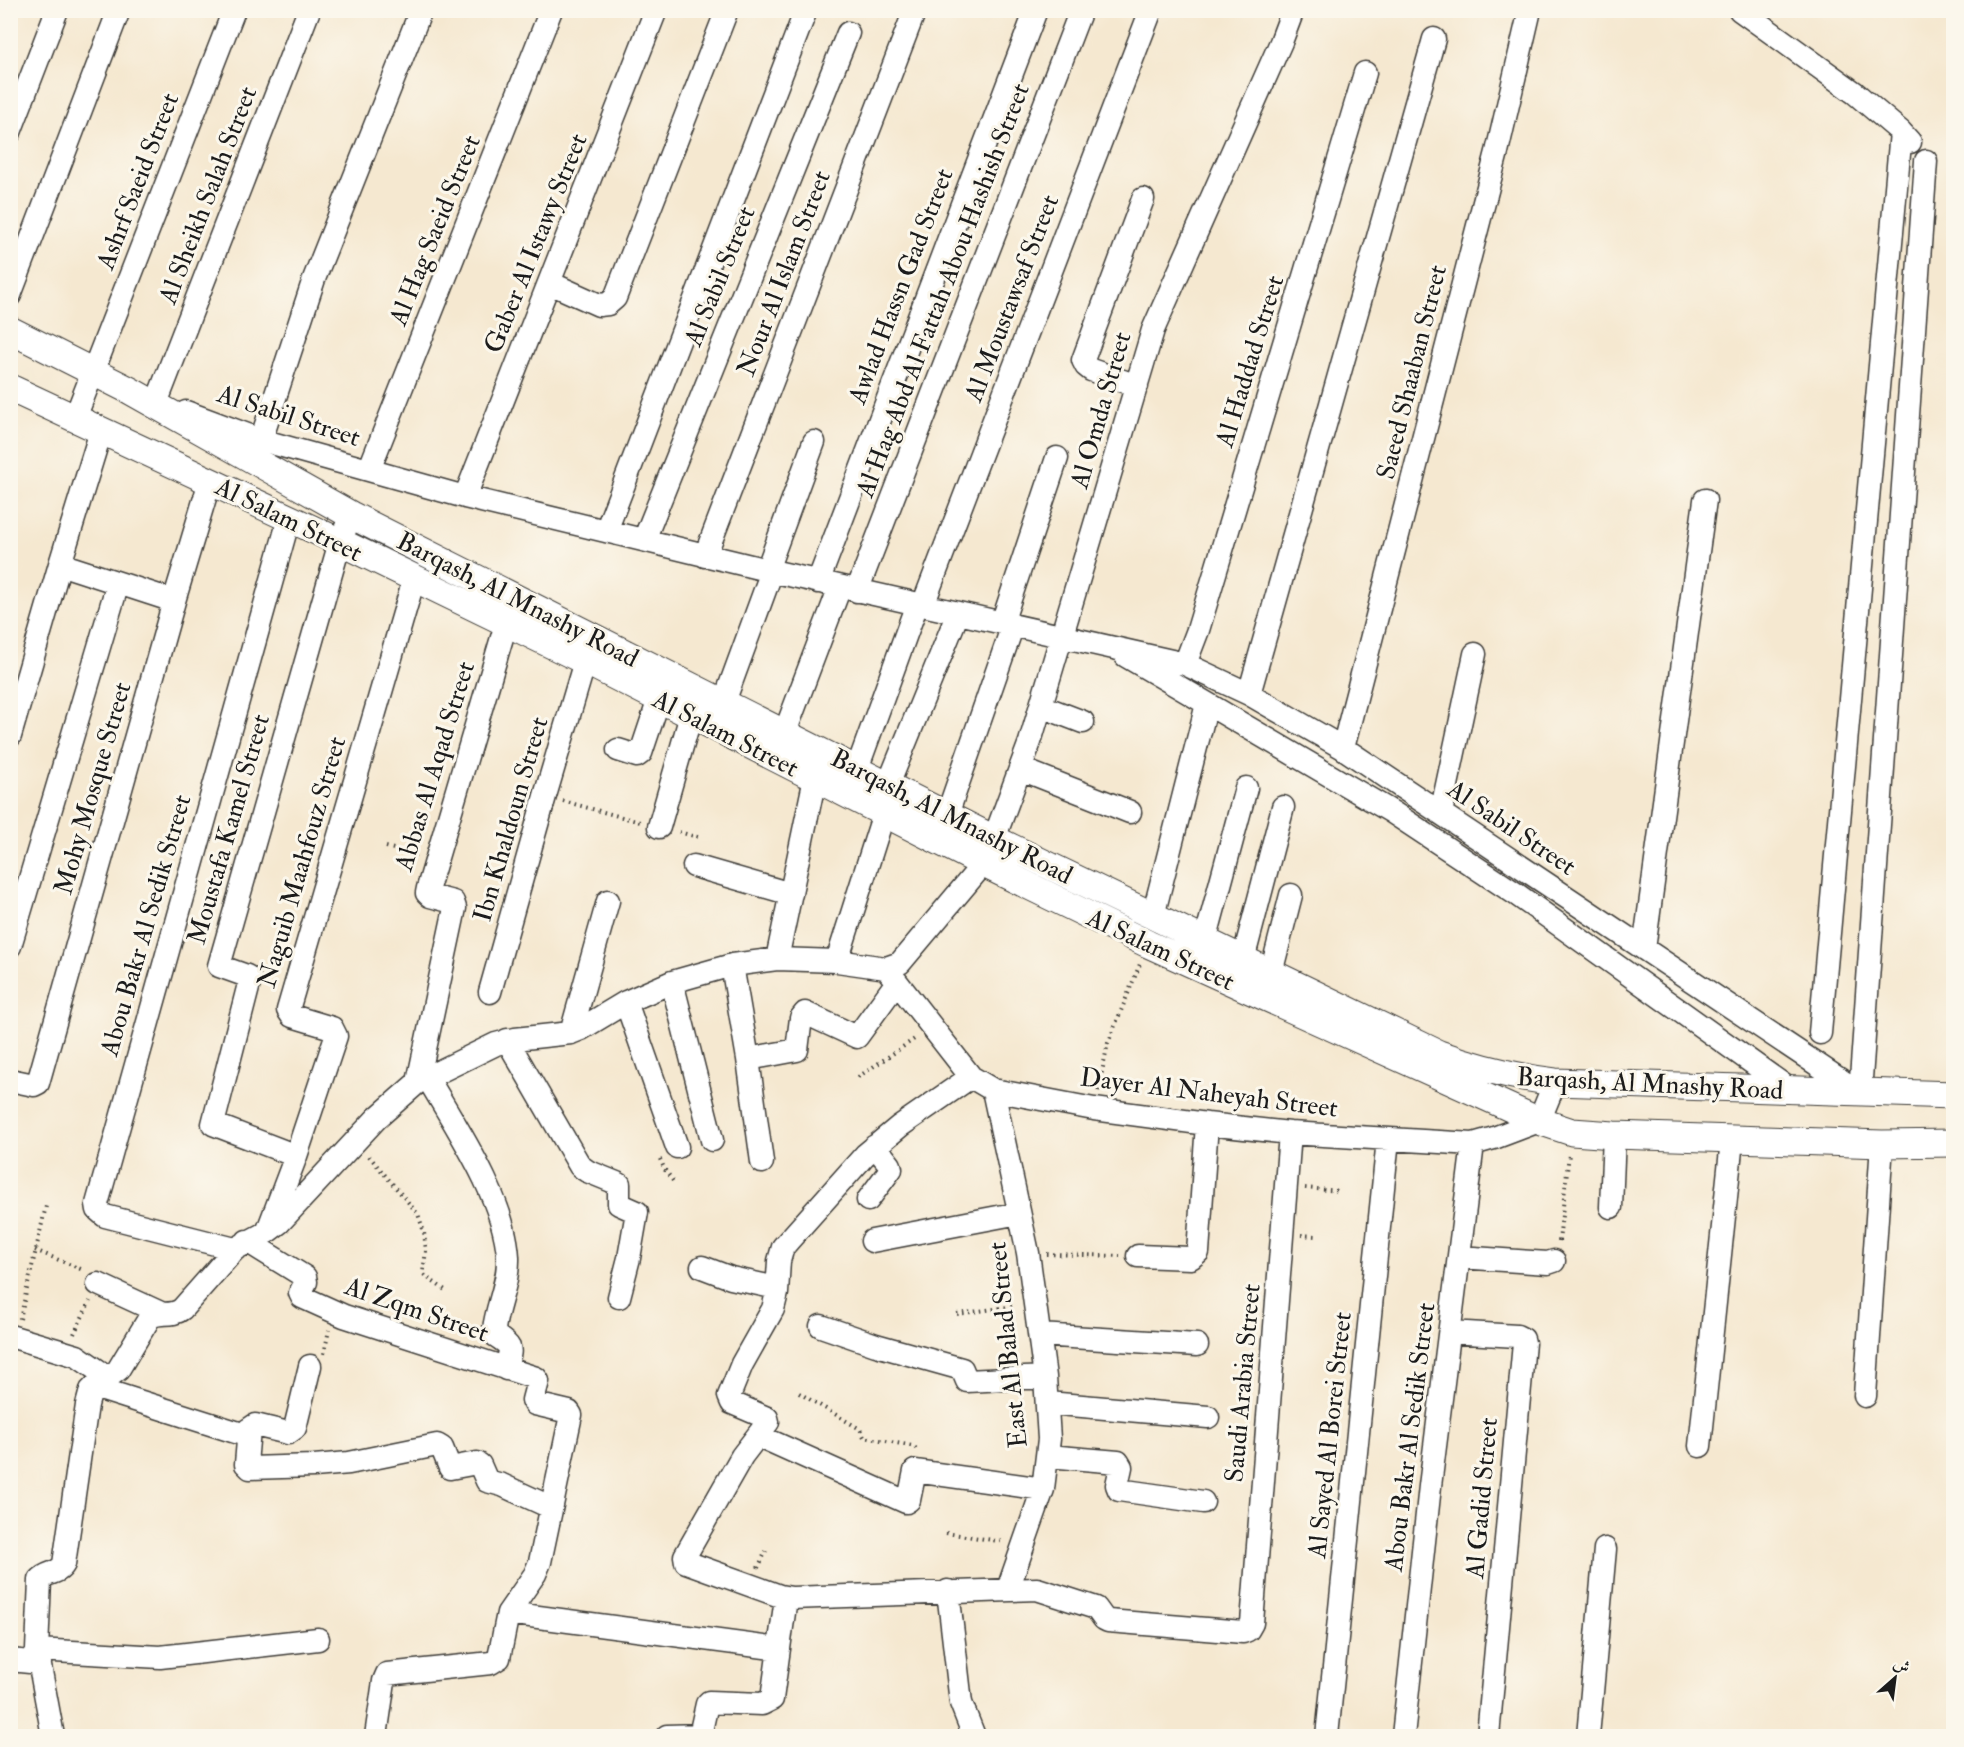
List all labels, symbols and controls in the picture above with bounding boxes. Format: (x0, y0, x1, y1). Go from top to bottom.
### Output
street label: Al Hag Abd Al Fattah Abou Hashish Street (849, 79, 1037, 503)
street label: Al Sheikh Salah Street (151, 82, 264, 310)
street label: Ashrf Saeid Street (89, 89, 186, 275)
street label: Gaber Al Istawy Street (477, 129, 595, 358)
street label: Al Hag Saeid Street (382, 130, 488, 331)
street label: Awlad Hassn Gad Street (841, 164, 961, 410)
street label: Nour Al Islam Street (730, 166, 838, 381)
street label: Al Moustawsaf Street (957, 190, 1066, 407)
street label: Al Sabil Street (677, 202, 763, 352)
street label: Saeed Shaaban Street (1370, 262, 1454, 483)
street label: Al Haddad Street (1208, 272, 1291, 452)
street label: Al Omda Street (1063, 328, 1139, 493)
street label: Al Sabil Street (212, 378, 364, 454)
street label: Al Salam Street (209, 470, 367, 569)
street label: Barqash, Al Mnashy Road (391, 525, 644, 675)
street label: Abbas Al Aqad Street (388, 658, 482, 876)
street label: Mohy Mosque Street (47, 678, 139, 898)
street label: Al Salam Street (646, 683, 804, 784)
street label: Moustafa Kamel Street (181, 711, 277, 948)
street label: Ibn Khaldoun Street (466, 713, 555, 925)
street label: Naguib Maahfouz Street (251, 733, 353, 992)
street label: Barqash, Al Mnashy Road (825, 742, 1078, 892)
street label: Al Sabil Street (1440, 773, 1582, 883)
street label: Abou Bakr Al Sedik Street (93, 791, 199, 1061)
street label: Al Salam Street (1081, 901, 1240, 998)
street label: Dayer Al Naheyah Street (1078, 1061, 1339, 1125)
street label: Barqash, Al Mnashy Road (1516, 1061, 1784, 1107)
street label: East Al Balad Street (981, 1240, 1035, 1449)
street label: Al Zqm Street (340, 1270, 493, 1349)
street label: Saudi Arabia Street (1218, 1283, 1268, 1484)
street label: Abou Bakr Al Sedik Street (1378, 1301, 1442, 1574)
street label: Al Sayed Al Borei Street (1301, 1310, 1359, 1561)
street label: Al Gadid Street (1459, 1416, 1505, 1581)
north arrow (1865, 1648, 1925, 1708)
text: ش (1890, 1653, 1913, 1678)

